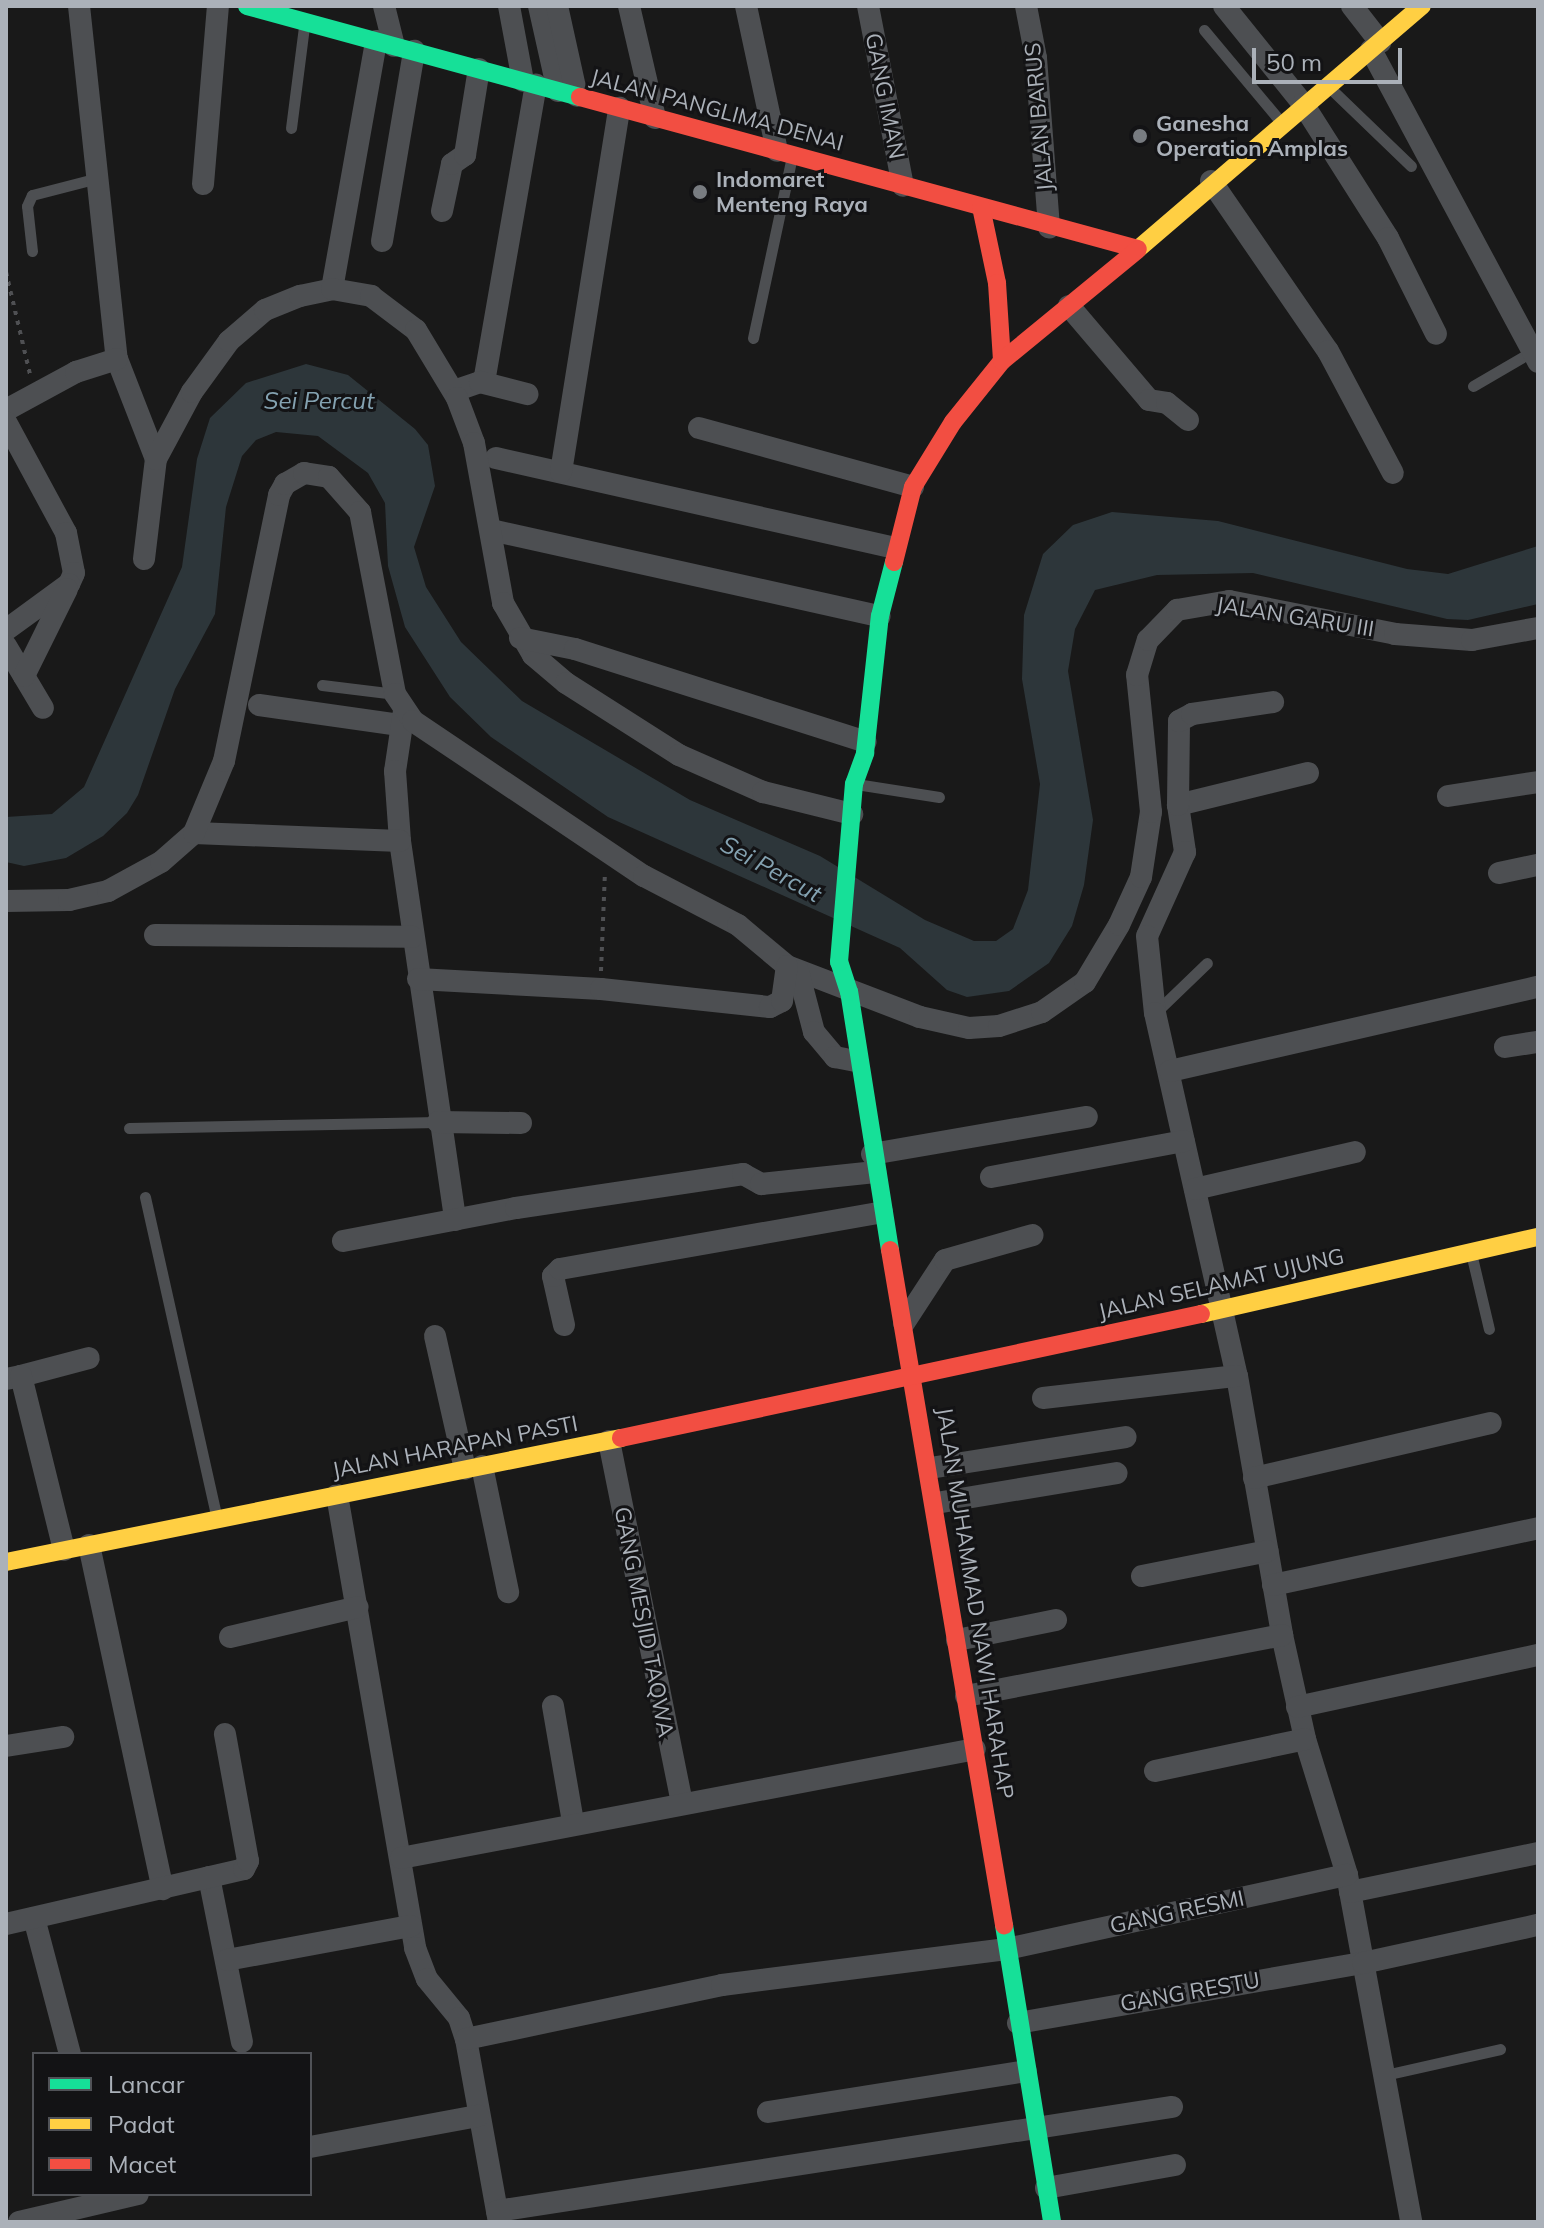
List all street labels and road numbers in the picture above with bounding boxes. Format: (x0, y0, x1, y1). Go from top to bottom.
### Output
street label: GANG IMAN (860, 31, 910, 161)
street label: JALAN BARUS (1019, 42, 1059, 192)
street label: JALAN PANGLIMA DENAI (588, 63, 846, 157)
street label: JALAN GARU III (1214, 591, 1376, 643)
street label: JALAN SELAMAT UJUNG (1096, 1243, 1346, 1325)
street label: JALAN MUHAMMAD NAWI HARAHAP (931, 1405, 1019, 1801)
street label: JALAN HARAPAN PASTI (330, 1410, 580, 1484)
street label: GANG MESJID TAQWA (609, 1504, 679, 1740)
street label: GANG RESMI (1107, 1885, 1247, 1939)
street label: GANG RESTU (1118, 1967, 1262, 2017)

